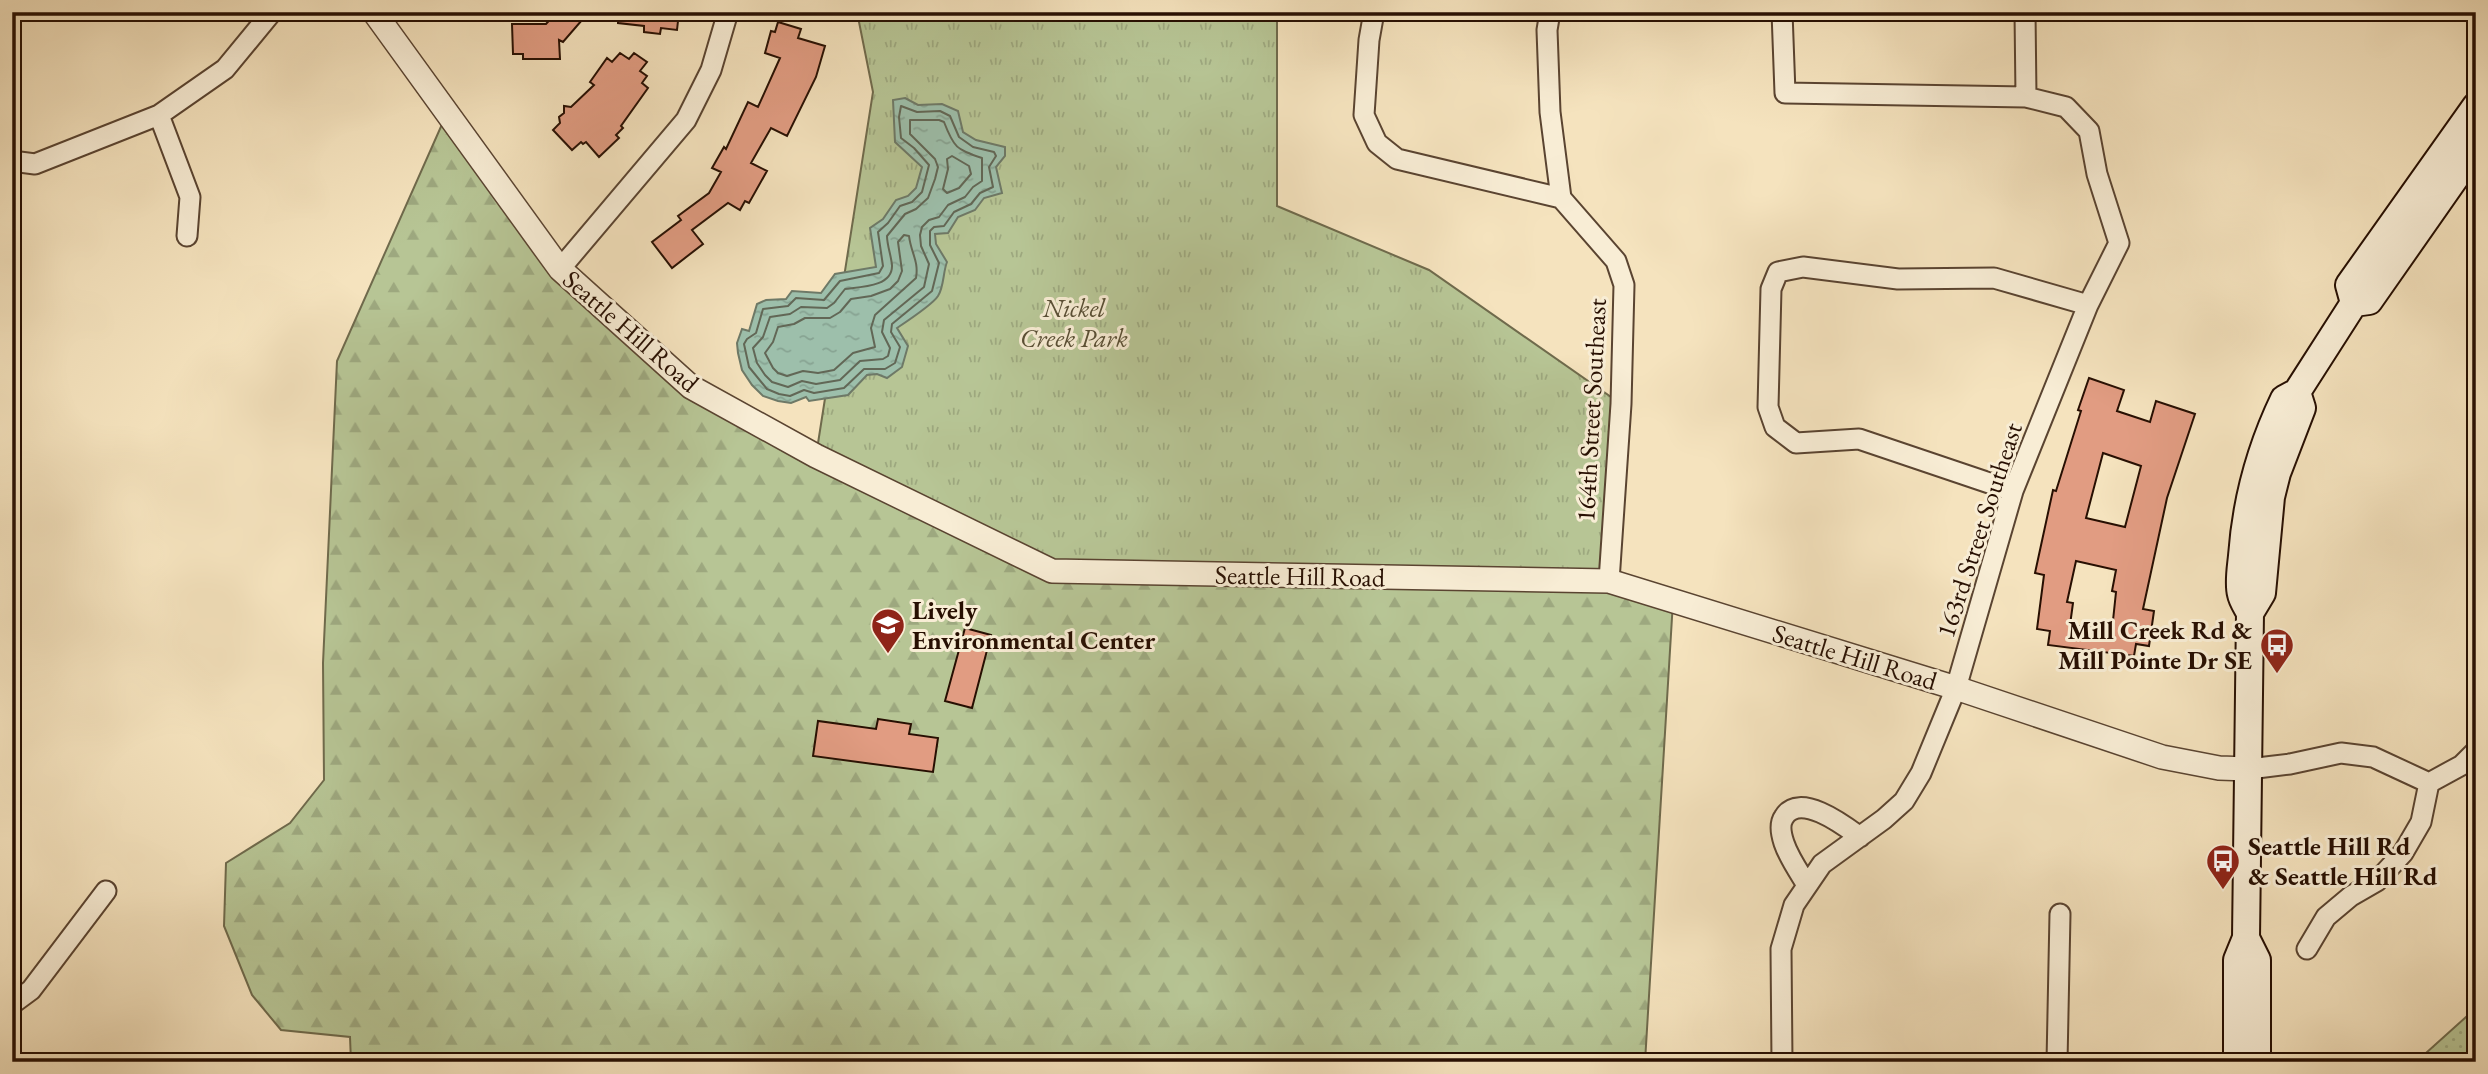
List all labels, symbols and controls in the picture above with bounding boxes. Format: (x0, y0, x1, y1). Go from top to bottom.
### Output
street label: Seattle Hill Road (556, 262, 707, 400)
park label: Nickel Creek Park (1020, 291, 1128, 355)
street label: 164th Street Southeast (1568, 297, 1614, 523)
street label: 163rd Street Southeast (1928, 418, 2030, 642)
street label: Seattle Hill Road (1215, 558, 1386, 594)
place label: Lively Environmental Center (912, 593, 1155, 657)
school or university icon: Lively Environmental Center (869, 606, 907, 655)
place label: Mill Creek Rd & Mill Pointe Dr SE (2058, 613, 2252, 677)
street label: Seattle Hill Road (1769, 616, 1942, 698)
bus stop icon: Mill Creek Rd & Mill Pointe Dr SE (2258, 626, 2296, 675)
place label: Seattle Hill Rd & Seattle Hill Rd (2248, 829, 2438, 893)
bus stop icon: Seattle Hill Rd & Seattle Hill Rd (2204, 842, 2242, 891)

